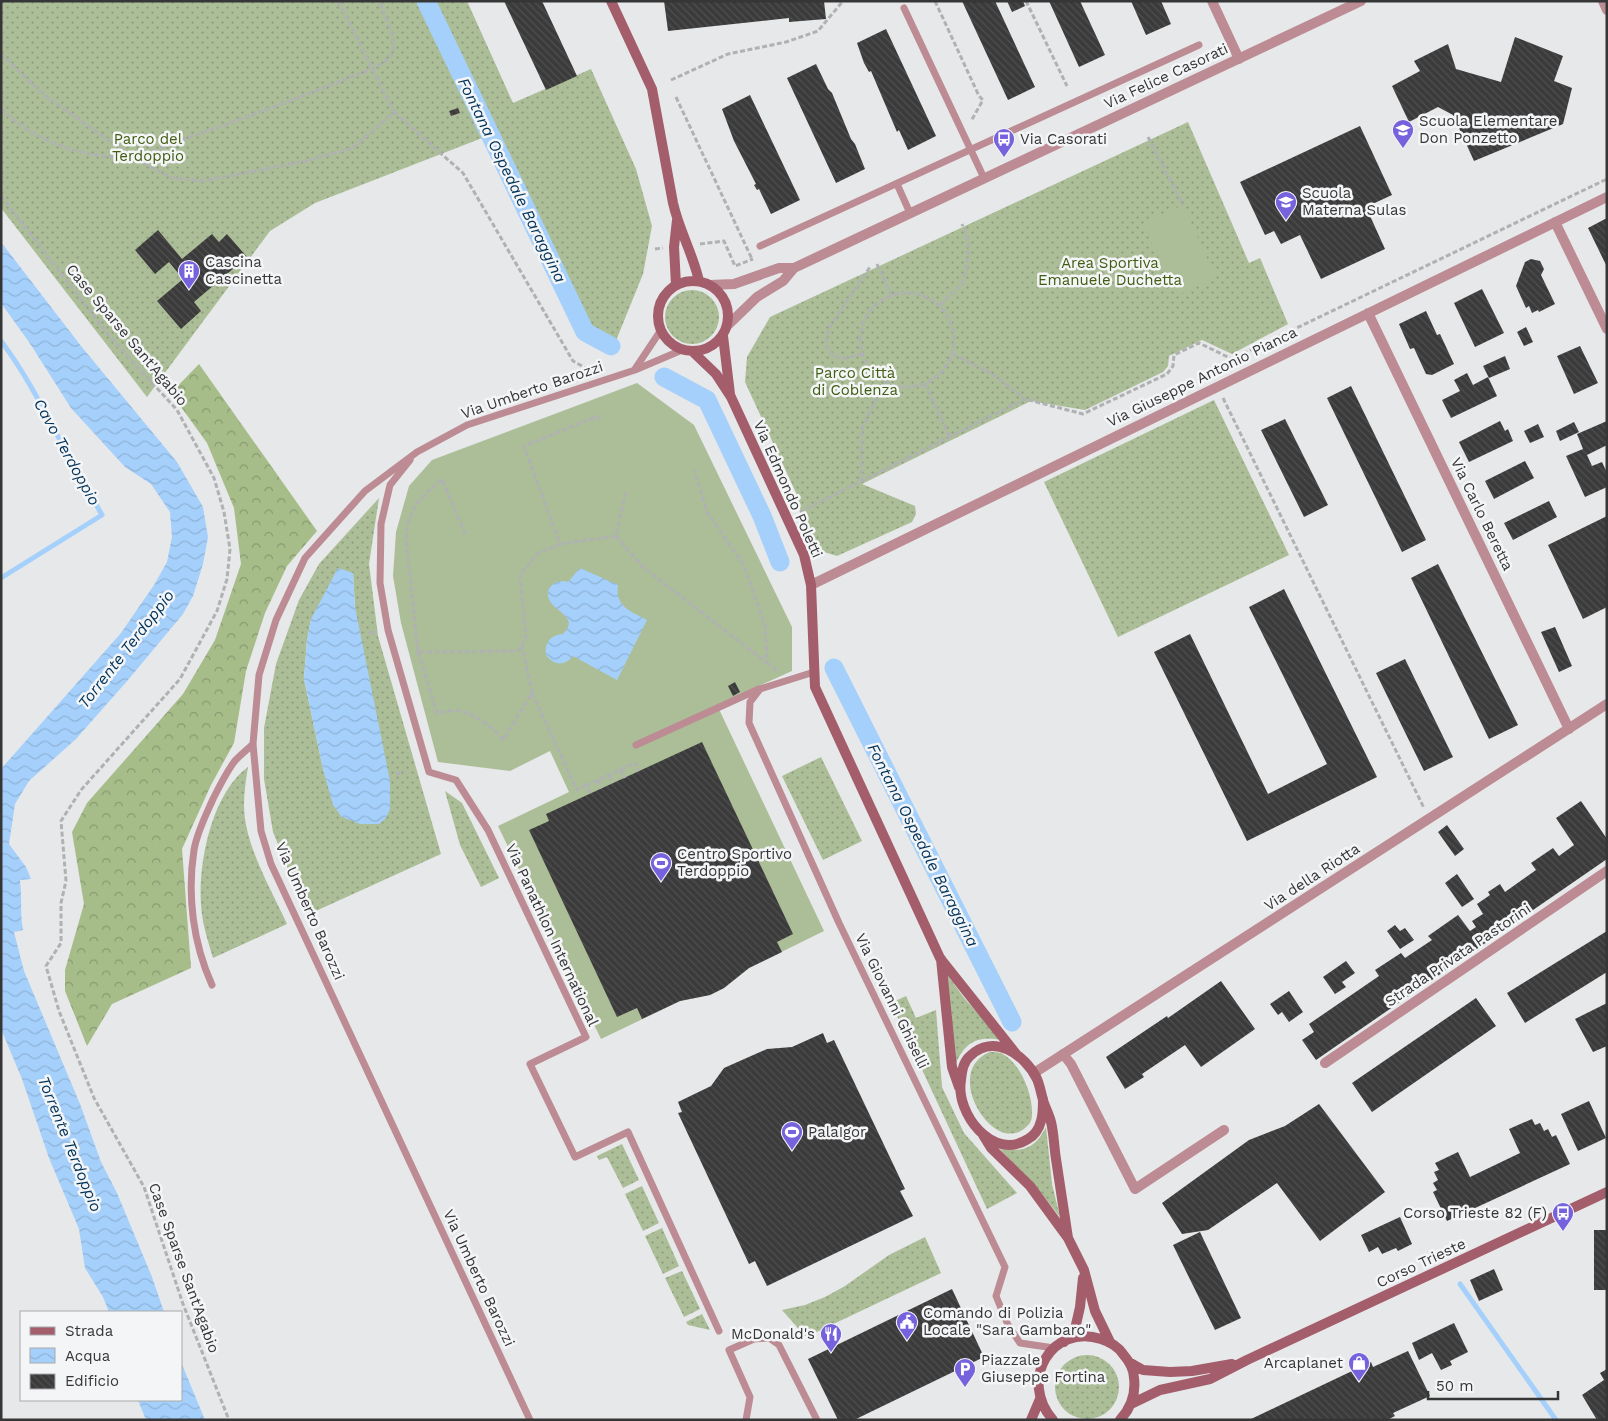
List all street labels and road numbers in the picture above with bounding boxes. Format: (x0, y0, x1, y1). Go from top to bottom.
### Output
street label: Via Felice Casorati (1101, 39, 1231, 113)
street label: Case Sparse Sant'Agabio (62, 260, 192, 410)
street label: Via Giuseppe Antonio Pianca (1104, 323, 1300, 431)
street label: Via Umberto Barozzi (459, 357, 605, 423)
street label: Via Edmondo Poletti (750, 418, 826, 560)
street label: Via Carlo Beretta (1447, 455, 1517, 574)
street label: Via Umberto Barozzi (271, 839, 349, 983)
street label: Via della Riotta (1261, 839, 1364, 915)
street label: Via Panathlon International (502, 841, 602, 1030)
street label: Strada Privata Pastorini (1382, 900, 1534, 1010)
street label: Via Giovanni Ghiselli (851, 930, 933, 1072)
street label: Case Sparse Sant'Agabio (145, 1181, 223, 1355)
street label: Via Umberto Barozzi (439, 1207, 519, 1349)
street label: Corso Trieste (1374, 1234, 1468, 1292)

